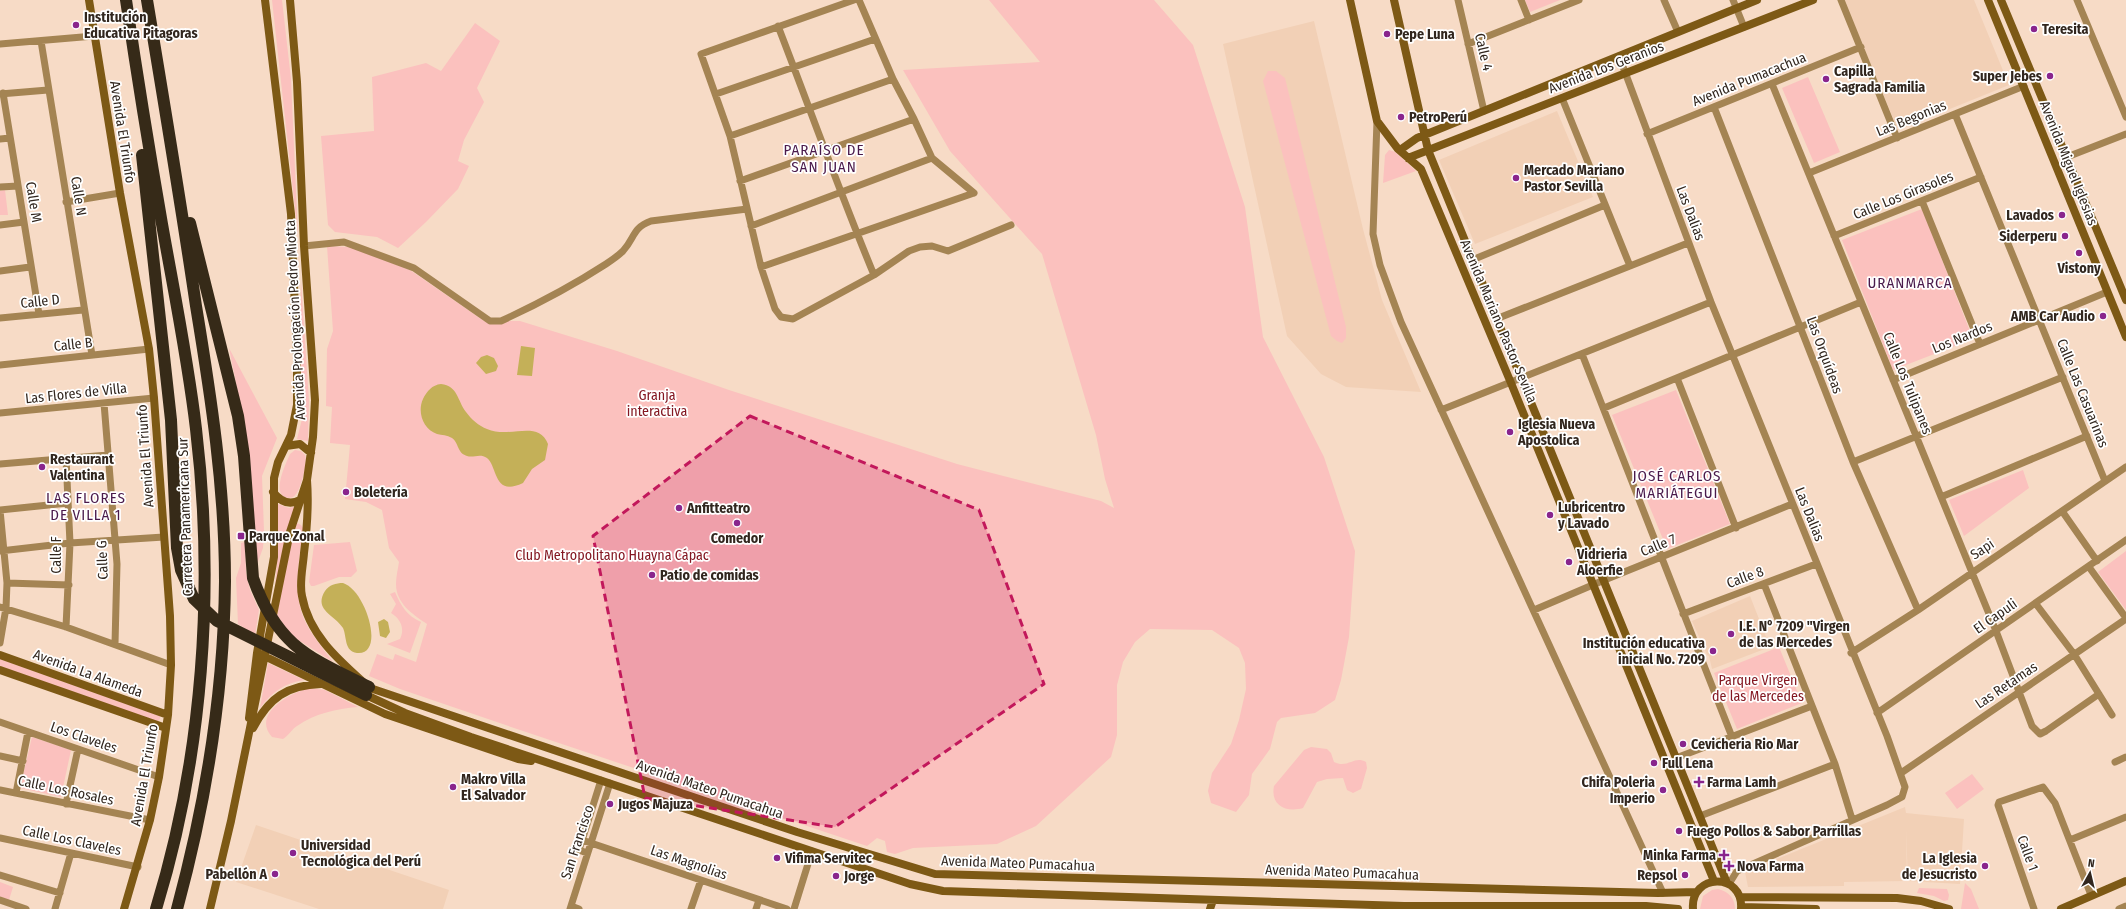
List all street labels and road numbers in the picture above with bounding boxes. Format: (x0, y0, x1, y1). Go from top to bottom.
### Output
street label: Calle 4 (1471, 32, 1496, 73)
street label: Avenida Los Geranios (1546, 38, 1666, 97)
street label: Avenida Pumacachua (1690, 49, 1809, 110)
street label: Avenida El Triunfo (106, 80, 139, 184)
street label: Las Begonias (1874, 97, 1949, 140)
street label: Avenida Miguel Iglesias (2036, 98, 2101, 228)
street label: Calle Los Girasoles (1851, 168, 1956, 223)
street label: Calle N (67, 175, 90, 217)
street label: Calle M (22, 180, 45, 224)
street label: Las Dalias (1672, 184, 1709, 243)
street label: Avenida Prolongación Pedro Miotta (282, 219, 309, 420)
street label: Avenida Mariano Pastor Sevilla (1456, 237, 1541, 406)
street label: Calle D (20, 291, 61, 312)
street label: Las Orquídeas (1803, 314, 1846, 396)
street label: Los Nardos (1930, 318, 1995, 357)
street label: Calle Los Tulipanes (1879, 330, 1936, 437)
street label: Calle B (53, 334, 94, 355)
street label: Calle Las Casuarinas (2053, 336, 2112, 450)
street label: Las Flores de Villa (24, 380, 128, 407)
street label: Avenida El Triunfo (133, 404, 158, 508)
street label: Carretera Panamericana Sur (174, 437, 197, 597)
street label: Las Dalias (1791, 485, 1828, 544)
street label: Calle 7 (1638, 531, 1679, 560)
street label: Sapi (1967, 535, 1997, 563)
street label: Calle F (48, 536, 65, 574)
street label: Calle G (93, 540, 112, 580)
street label: Calle 8 (1724, 563, 1766, 592)
street label: El Capuli (1970, 595, 2020, 638)
street label: Avenida La Alameda (31, 646, 145, 701)
street label: Las Retamas (1972, 658, 2041, 712)
street label: Los Claveles (48, 718, 119, 757)
street label: Avenida El Triunfo (127, 723, 162, 827)
street label: Avenida Mateo Pumacahua (634, 756, 786, 823)
street label: Calle Los Rosales (16, 772, 115, 809)
street label: San Francisco (557, 803, 598, 882)
street label: Calle Los Claveles (21, 822, 123, 859)
street label: Calle 1 (2013, 833, 2042, 873)
street label: Las Magnolias (648, 841, 729, 884)
street label: Avenida Mateo Pumacahua (941, 852, 1095, 875)
street label: Avenida Mateo Pumacahua (1265, 861, 1419, 884)

